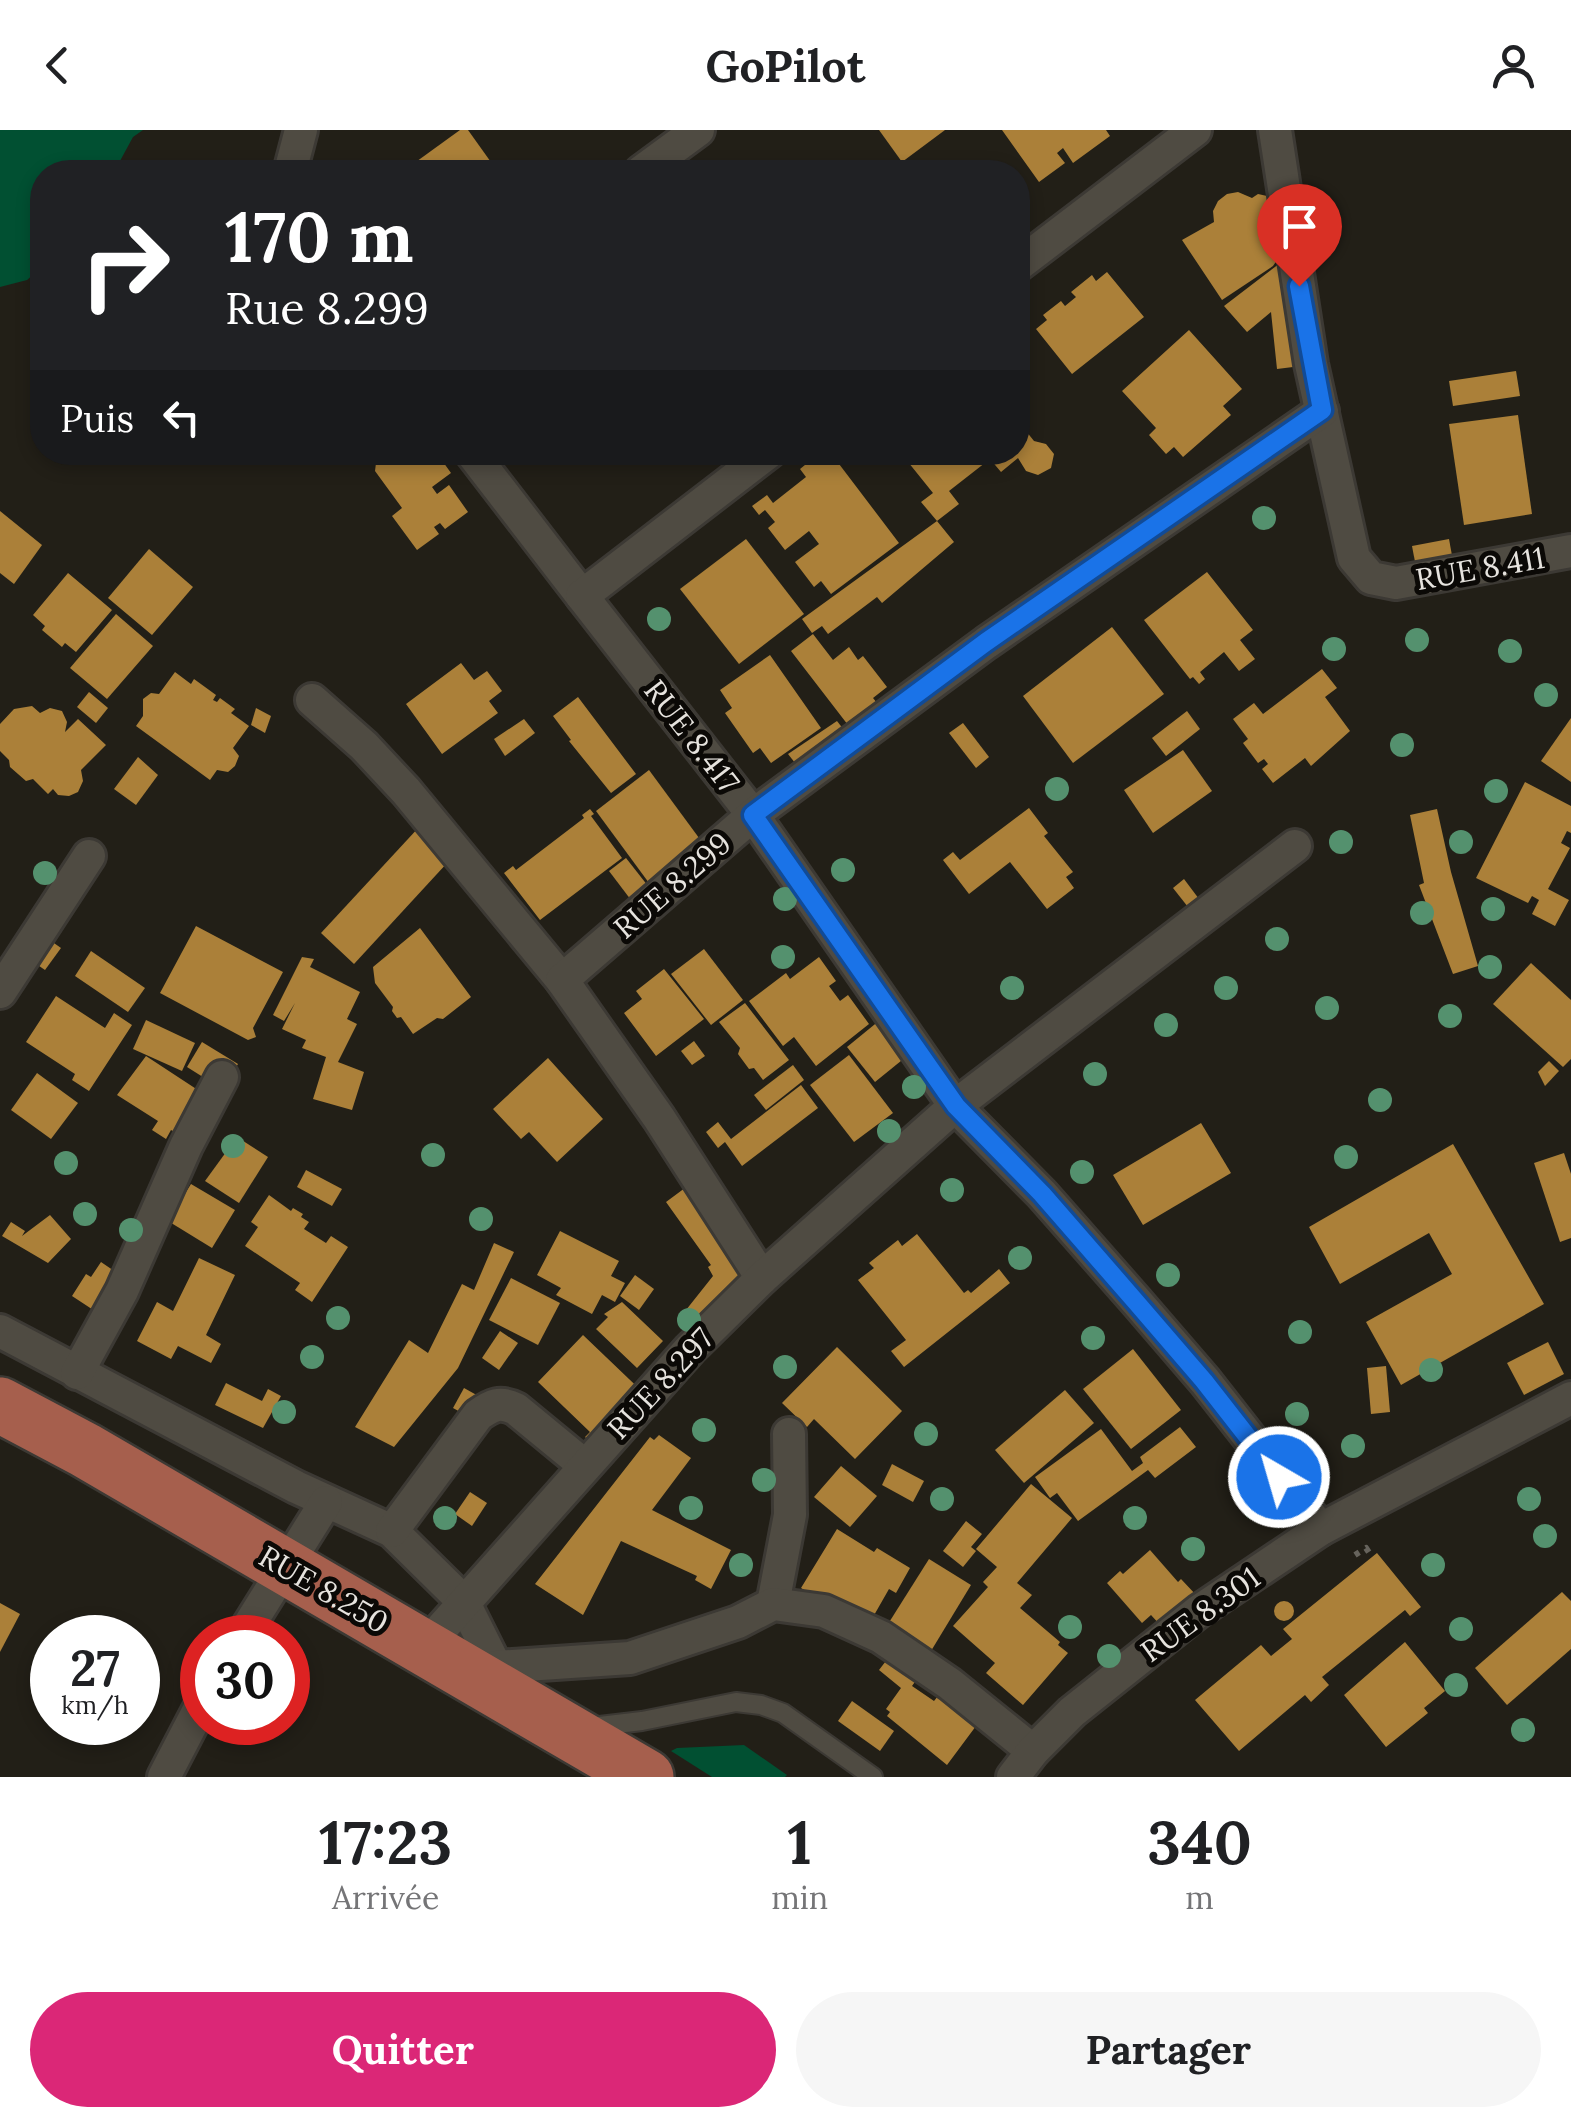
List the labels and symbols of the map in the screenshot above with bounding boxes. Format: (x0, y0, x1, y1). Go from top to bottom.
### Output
pin (1257, 184, 1342, 287)
street label: RUE 8.411 (1413, 538, 1547, 598)
street label: RUE 8.417 (636, 672, 748, 800)
street label: RUE 8.299 (606, 824, 738, 946)
street label: RUE 8.297 (599, 1319, 721, 1447)
position arrow (1227, 1425, 1331, 1529)
street label: RUE 8.250 (253, 1537, 395, 1641)
street label: RUE 8.301 (1133, 1558, 1267, 1670)
speed limit sign: 30 (180, 1615, 310, 1745)

